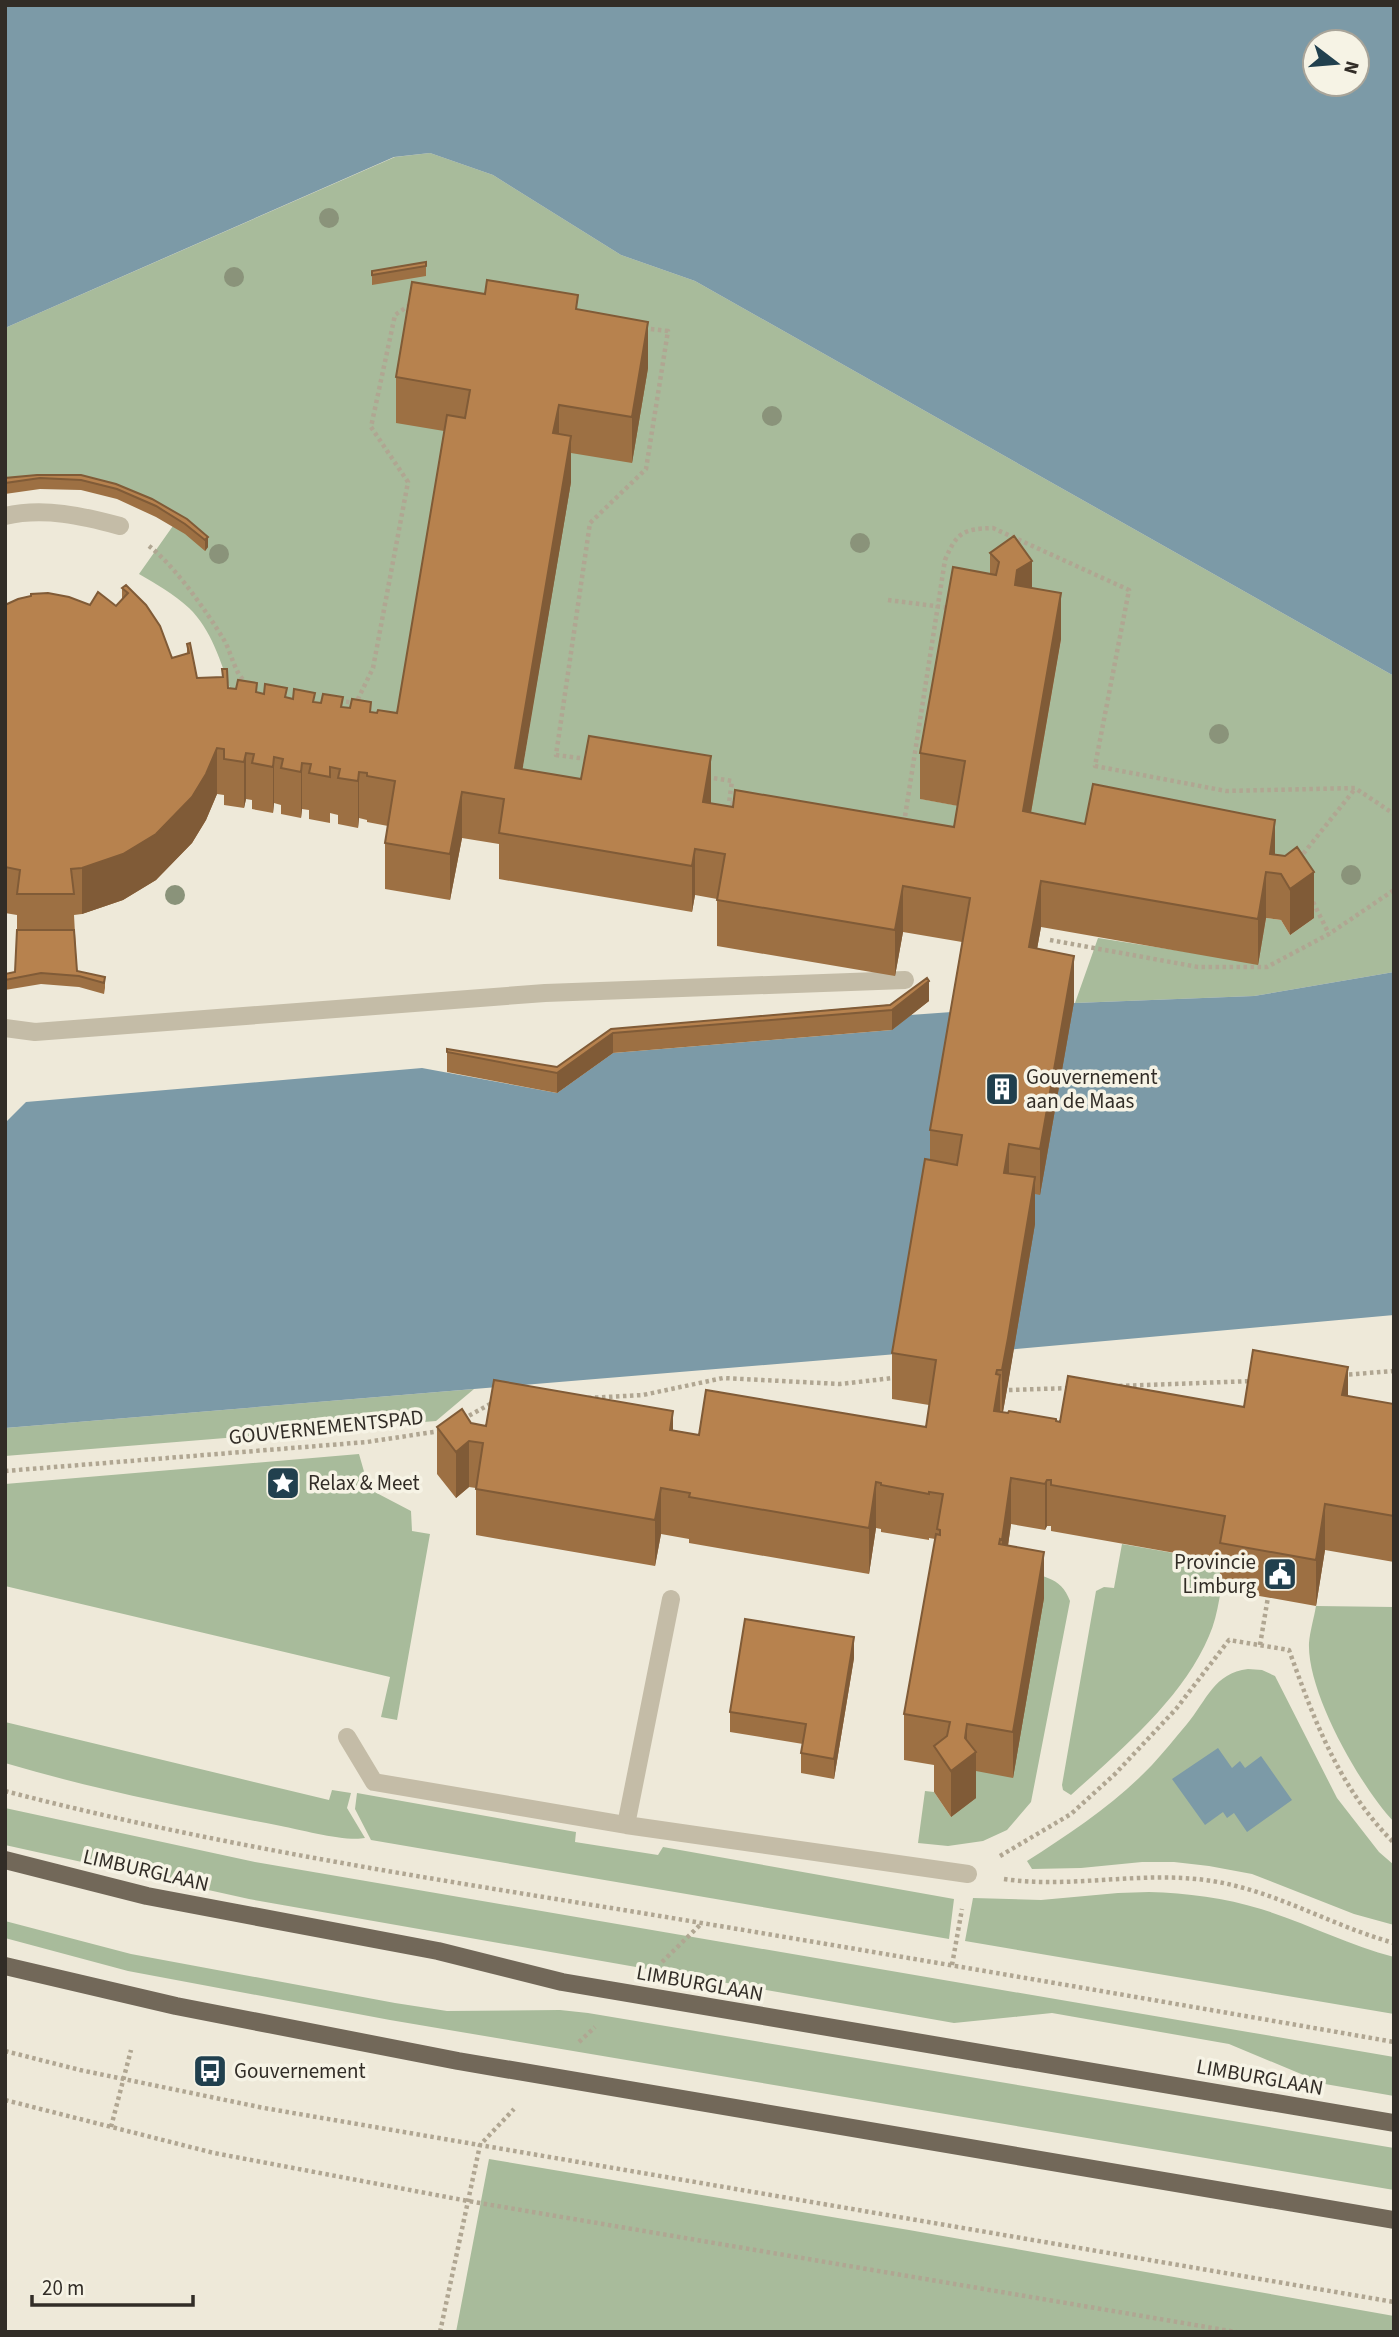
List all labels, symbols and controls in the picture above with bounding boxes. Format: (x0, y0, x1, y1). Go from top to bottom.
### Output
north arrow (1301, 28, 1371, 98)
text: N (1336, 57, 1366, 77)
place label: Gouvernement aan de Maas (1026, 1062, 1158, 1116)
building icon: Gouvernement aan de Maas (983, 1070, 1021, 1108)
street label: GOUVERNEMENTSPAD (227, 1402, 425, 1452)
place icon: Relax & Meet (264, 1464, 302, 1502)
place label: Relax & Meet (308, 1468, 420, 1498)
place label: Provincie Limburg (1174, 1547, 1256, 1601)
public building icon: Provincie Limburg (1261, 1555, 1299, 1593)
street label: LIMBURGLAAN (80, 1841, 212, 1899)
street label: LIMBURGLAAN (634, 1957, 766, 2009)
street label: LIMBURGLAAN (1194, 2051, 1326, 2103)
bus stop icon: Gouvernement (191, 2052, 229, 2090)
place label: Gouvernement (234, 2056, 366, 2086)
scale bar (32, 2264, 192, 2308)
text: 20 m (42, 2273, 84, 2303)

